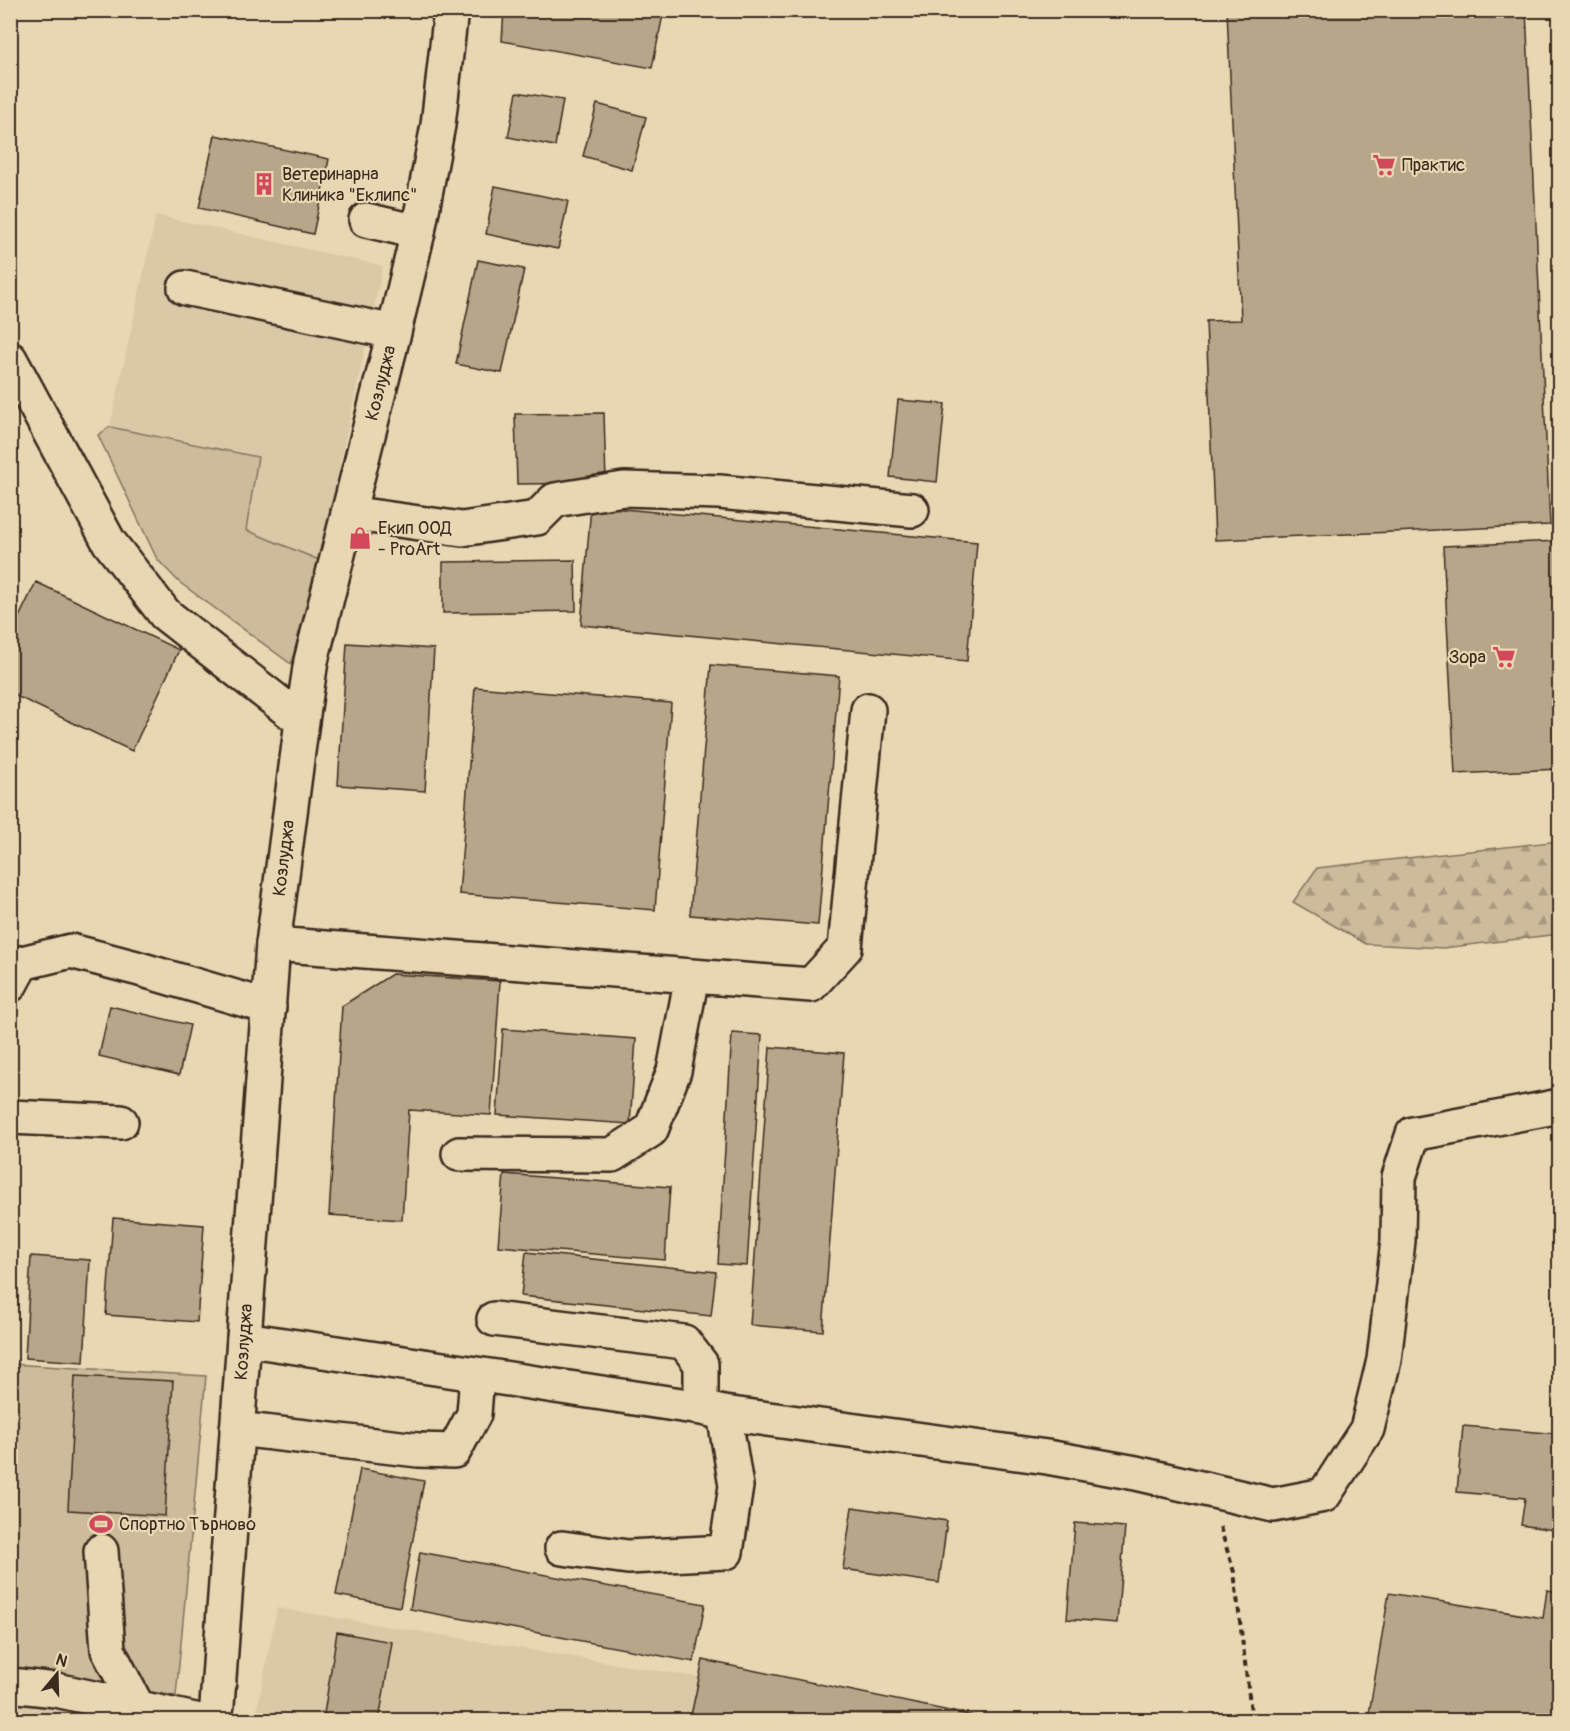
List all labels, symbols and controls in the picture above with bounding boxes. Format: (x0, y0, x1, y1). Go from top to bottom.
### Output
supermarket icon: Практис (1371, 152, 1397, 178)
place label: Практис (1402, 154, 1465, 177)
place label: Ветеринарна Клиника "Еклипс" (282, 163, 417, 207)
building icon: Ветеринарна Клиника "Еклипс" (251, 171, 277, 197)
street label: Козлуджа (361, 343, 401, 423)
place label: Екип ООД - ProArt (378, 517, 452, 561)
shop icon: Екип ООД - ProArt (347, 525, 373, 551)
supermarket icon: Зора (1491, 644, 1517, 670)
place label: Зора (1449, 646, 1486, 669)
street label: Козлуджа (268, 819, 300, 897)
street label: Козлуджа (230, 1303, 258, 1381)
sports icon: Спортно Търново (88, 1511, 114, 1537)
place label: Спортно Търново (119, 1513, 256, 1536)
north arrow (27, 1644, 87, 1704)
text: N (53, 1650, 70, 1672)

